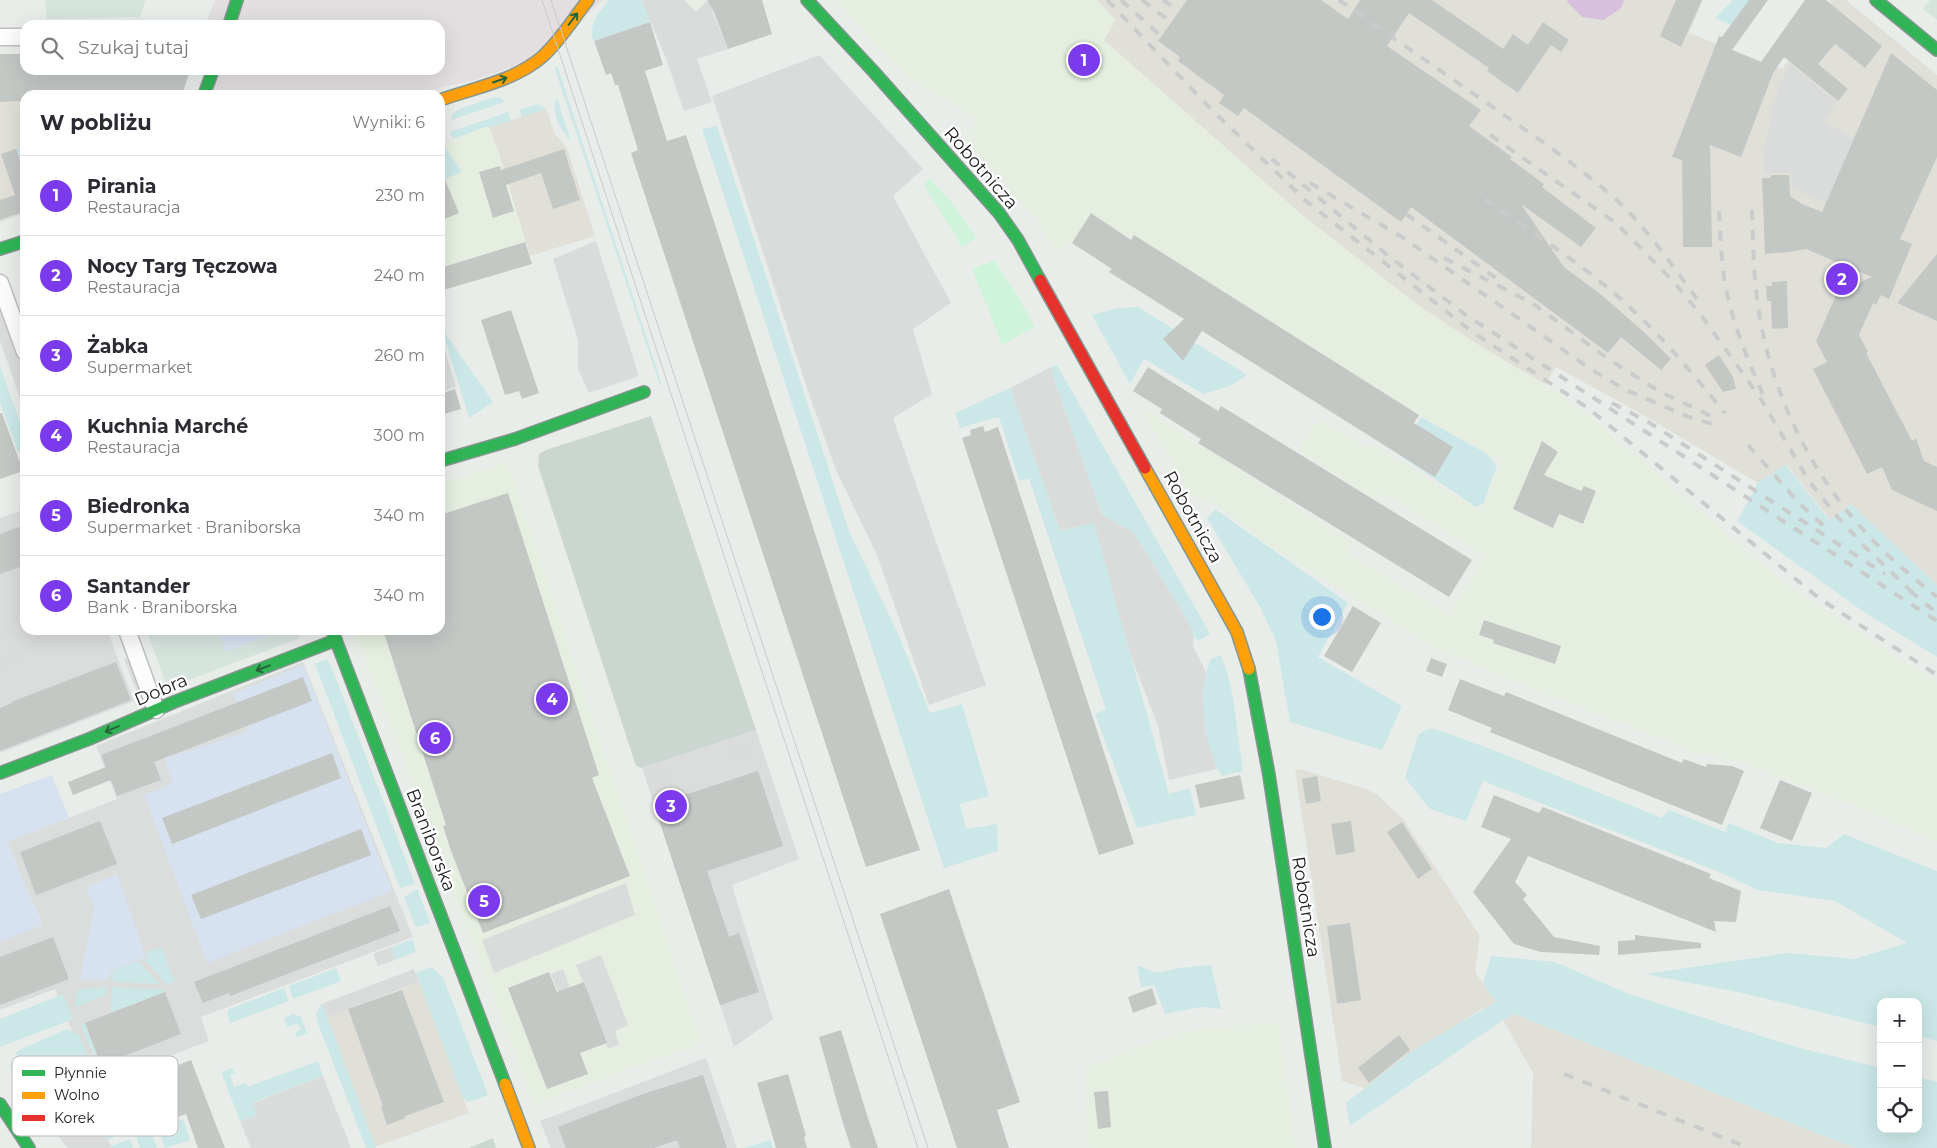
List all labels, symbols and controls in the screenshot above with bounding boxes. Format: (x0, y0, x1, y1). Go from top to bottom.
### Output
one-way arrow (568, 12, 578, 26)
search box (20, 20, 445, 75)
icon: search (38, 34, 66, 62)
text: Szukaj tutaj (78, 36, 189, 59)
pin: 1 (1068, 41, 1100, 79)
one-way arrow (491, 74, 507, 84)
text: W pobliżu (40, 110, 152, 135)
text: Wyniki: 6 (352, 113, 425, 132)
street label: Robotnicza (939, 122, 1023, 214)
text: Pirania (87, 175, 156, 198)
text: 1 (53, 186, 59, 205)
text: 230 m (375, 186, 425, 205)
text: Restauracja (87, 198, 180, 217)
text: Nocy Targ Tęczowa (87, 255, 278, 278)
pin: 2 (1826, 260, 1858, 298)
text: 2 (51, 266, 61, 285)
text: 240 m (374, 266, 425, 285)
text: Restauracja (87, 278, 180, 297)
text: Żabka (87, 335, 149, 358)
text: 3 (51, 346, 61, 365)
text: 260 m (374, 346, 425, 365)
text: Supermarket (87, 358, 193, 377)
text: Kuchnia Marché (87, 415, 248, 438)
text: 4 (50, 426, 62, 445)
text: 300 m (374, 426, 425, 445)
text: Restauracja (87, 438, 180, 457)
street label: Robotnicza (1159, 467, 1227, 567)
text: Biedronka (87, 495, 190, 518)
text: 5 (51, 506, 61, 525)
text: 340 m (374, 506, 425, 525)
text: Supermarket · Braniborska (87, 518, 301, 537)
text: Santander (87, 575, 190, 598)
text: 6 (51, 586, 61, 605)
text: 340 m (374, 586, 425, 605)
text: Bank · Braniborska (87, 598, 238, 617)
your location (1309, 604, 1335, 630)
one-way arrow (256, 664, 271, 673)
street label: Dobra (131, 669, 191, 711)
pin: 4 (536, 680, 568, 718)
pin: 6 (419, 719, 451, 757)
one-way arrow (105, 725, 120, 735)
street label: Braniborska (401, 785, 461, 895)
pin: 3 (655, 787, 687, 825)
street label: Robotnicza (1287, 855, 1325, 959)
pin: 5 (468, 882, 500, 920)
map controls (1877, 998, 1922, 1133)
button: + (1877, 998, 1922, 1043)
button: − (1877, 1043, 1922, 1088)
legend (12, 1056, 178, 1136)
text: Płynnie (54, 1064, 107, 1082)
text: Wolno (54, 1086, 100, 1104)
button: locate (1877, 1088, 1922, 1133)
text: Korek (54, 1109, 95, 1127)

